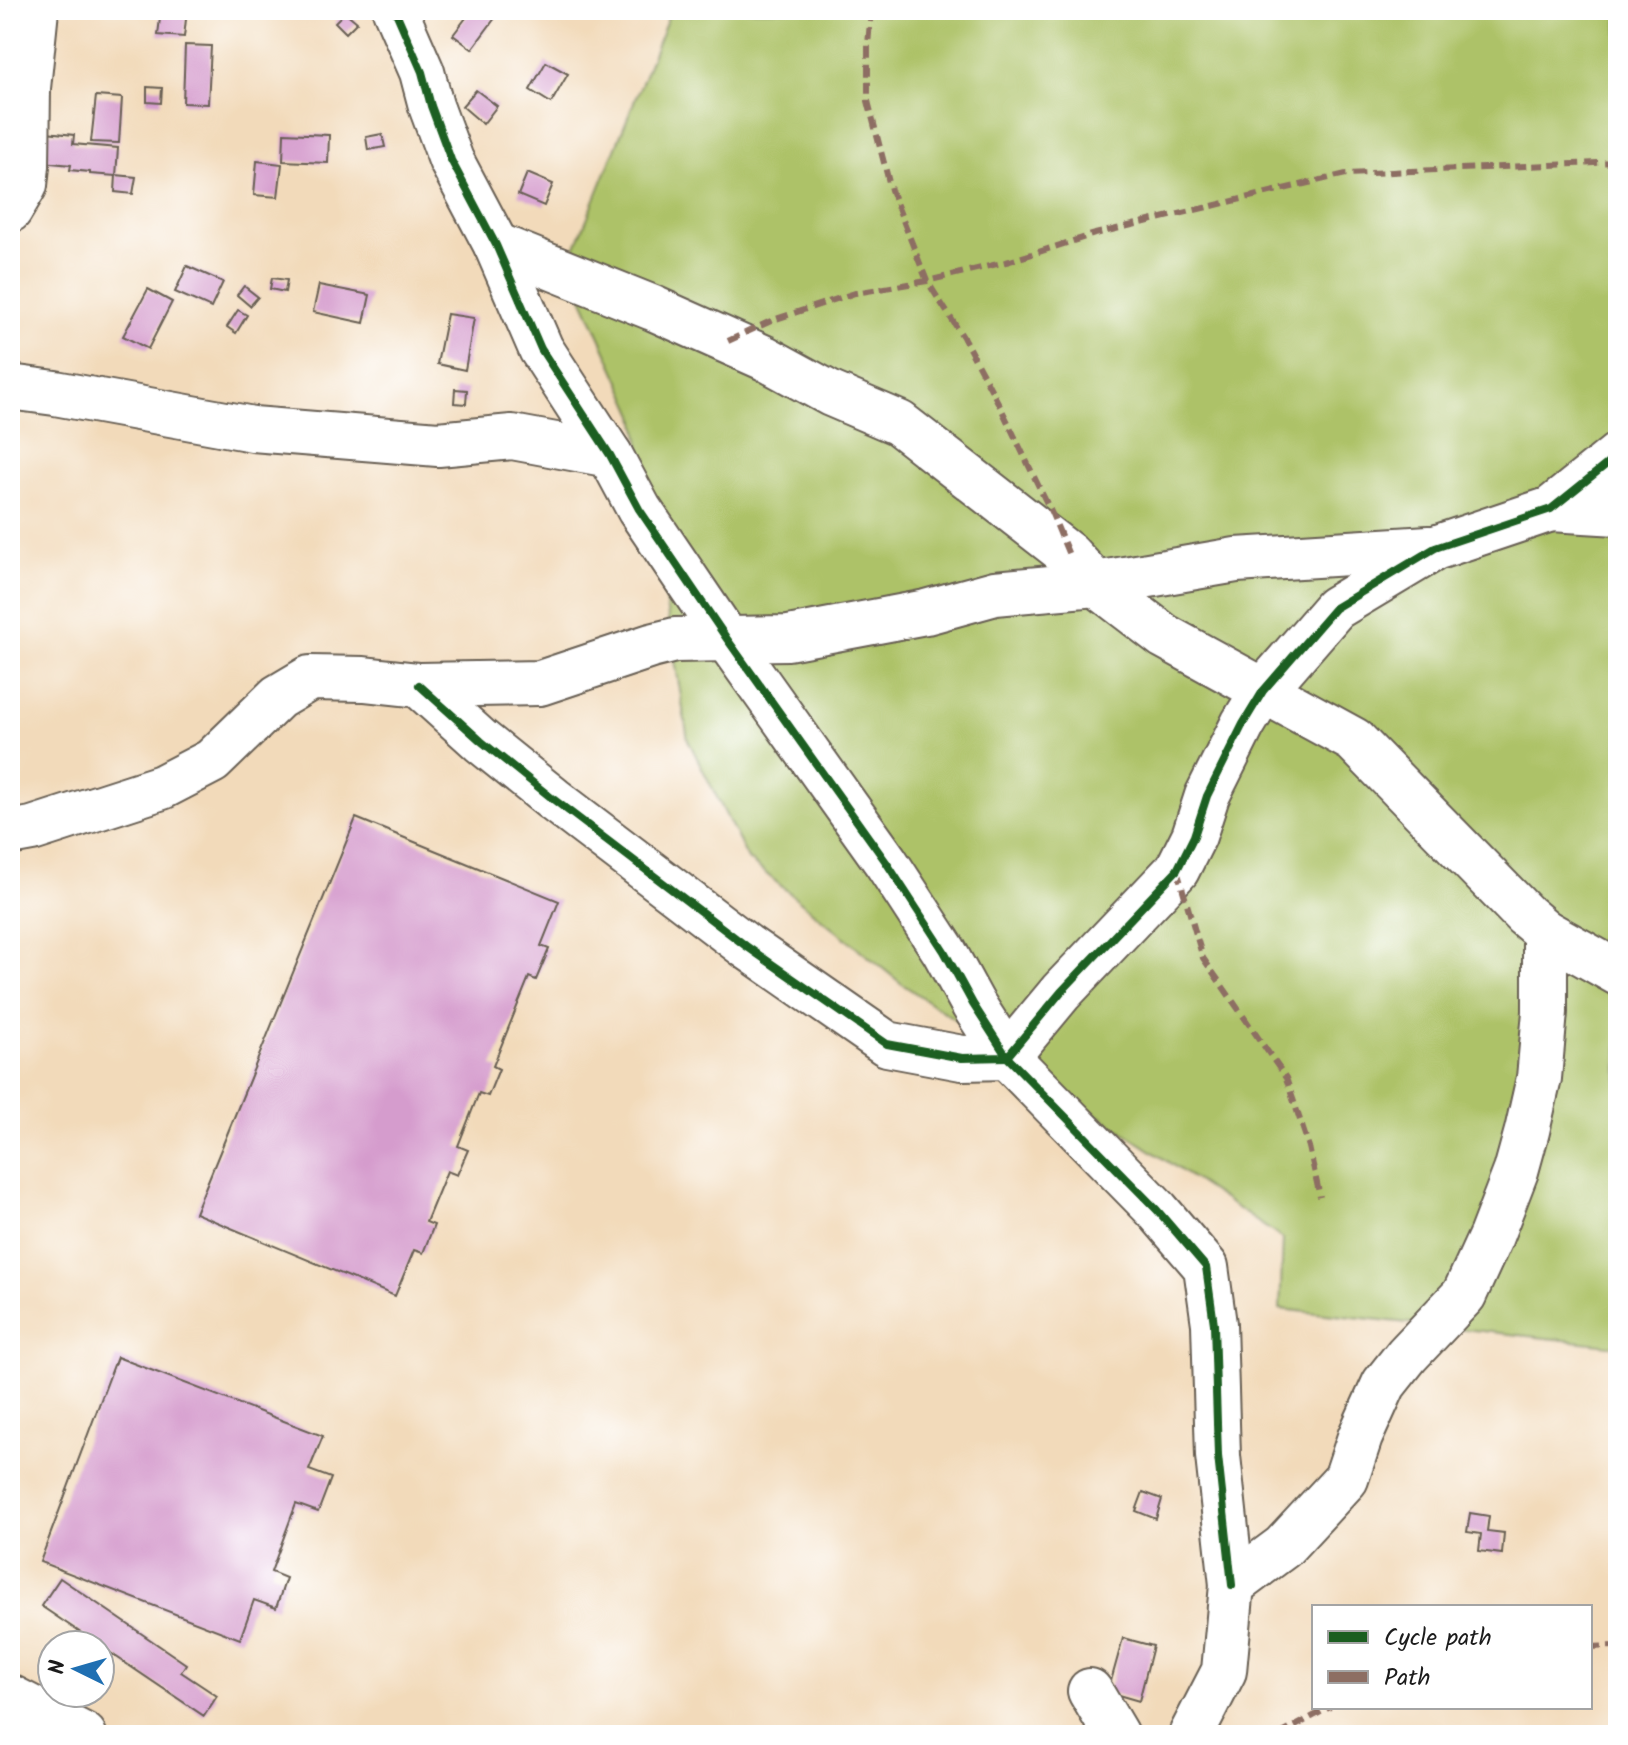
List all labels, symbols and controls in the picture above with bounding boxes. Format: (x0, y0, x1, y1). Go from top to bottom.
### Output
legend (1312, 1605, 1592, 1709)
text: Cycle path (1384, 1619, 1492, 1658)
north arrow (36, 1629, 116, 1709)
text: N (41, 1659, 77, 1676)
text: Path (1384, 1659, 1430, 1698)

